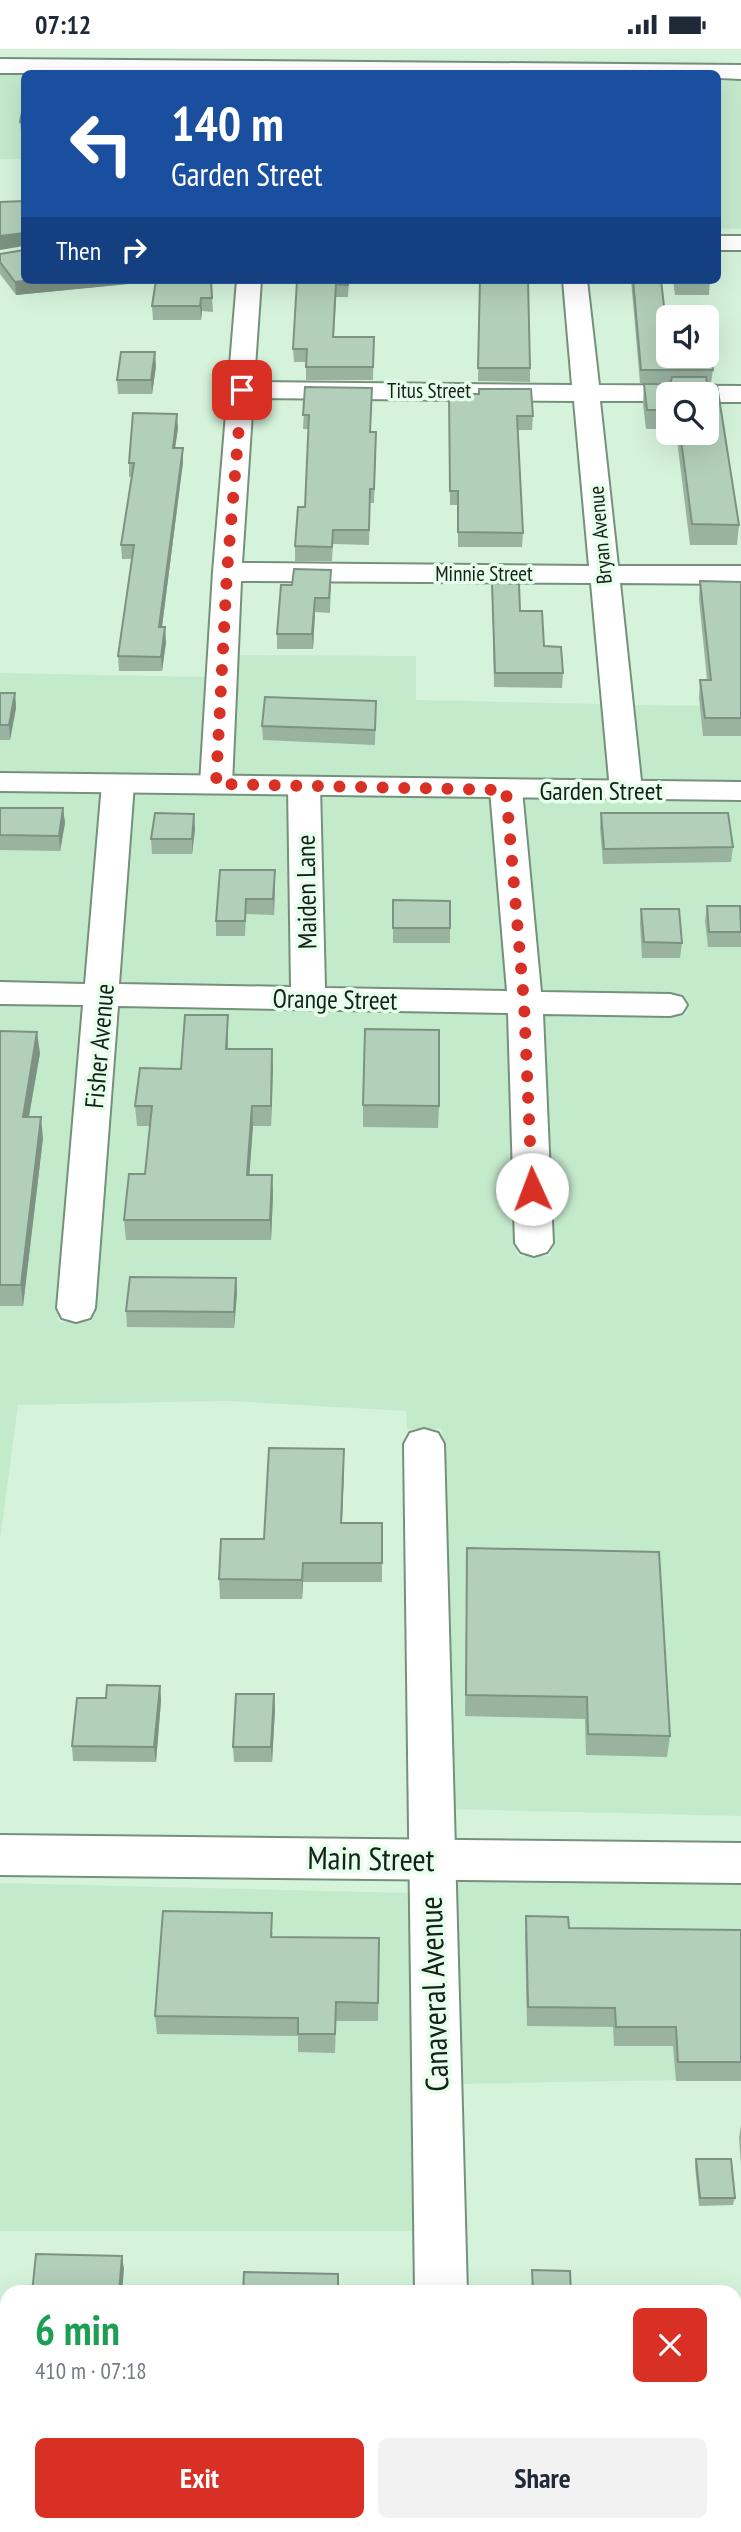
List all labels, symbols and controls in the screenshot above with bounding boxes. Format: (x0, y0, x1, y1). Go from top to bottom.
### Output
text: 07:12 (35, 8, 91, 41)
text: 140 m (171, 91, 284, 155)
icon: left (56, 98, 147, 189)
text: Garden Street (171, 153, 322, 195)
icon: right (115, 231, 153, 269)
text: Then (56, 234, 101, 267)
map controls (656, 305, 719, 445)
button: sound (656, 305, 719, 368)
pin (212, 360, 272, 420)
icon: arrive (223, 371, 261, 409)
street label: Titus Street (387, 377, 471, 404)
button: search (656, 382, 719, 445)
street label: Bryan Avenue (582, 485, 618, 585)
street label: Minnie Street (435, 560, 533, 587)
street label: Garden Street (539, 774, 663, 807)
street label: Maiden Lane (289, 834, 323, 950)
street label: Orange Street (272, 981, 398, 1017)
street label: Fisher Avenue (77, 982, 121, 1110)
position arrow (495, 1152, 569, 1226)
street label: Main Street (307, 1836, 435, 1880)
street label: Canaveral Avenue (409, 1896, 457, 2092)
text: 6 min (35, 2302, 120, 2357)
button: close (633, 2308, 707, 2382)
text: 410 m · 07:18 (35, 2356, 147, 2385)
button: Exit (35, 2438, 364, 2518)
button: Share (378, 2438, 707, 2518)

